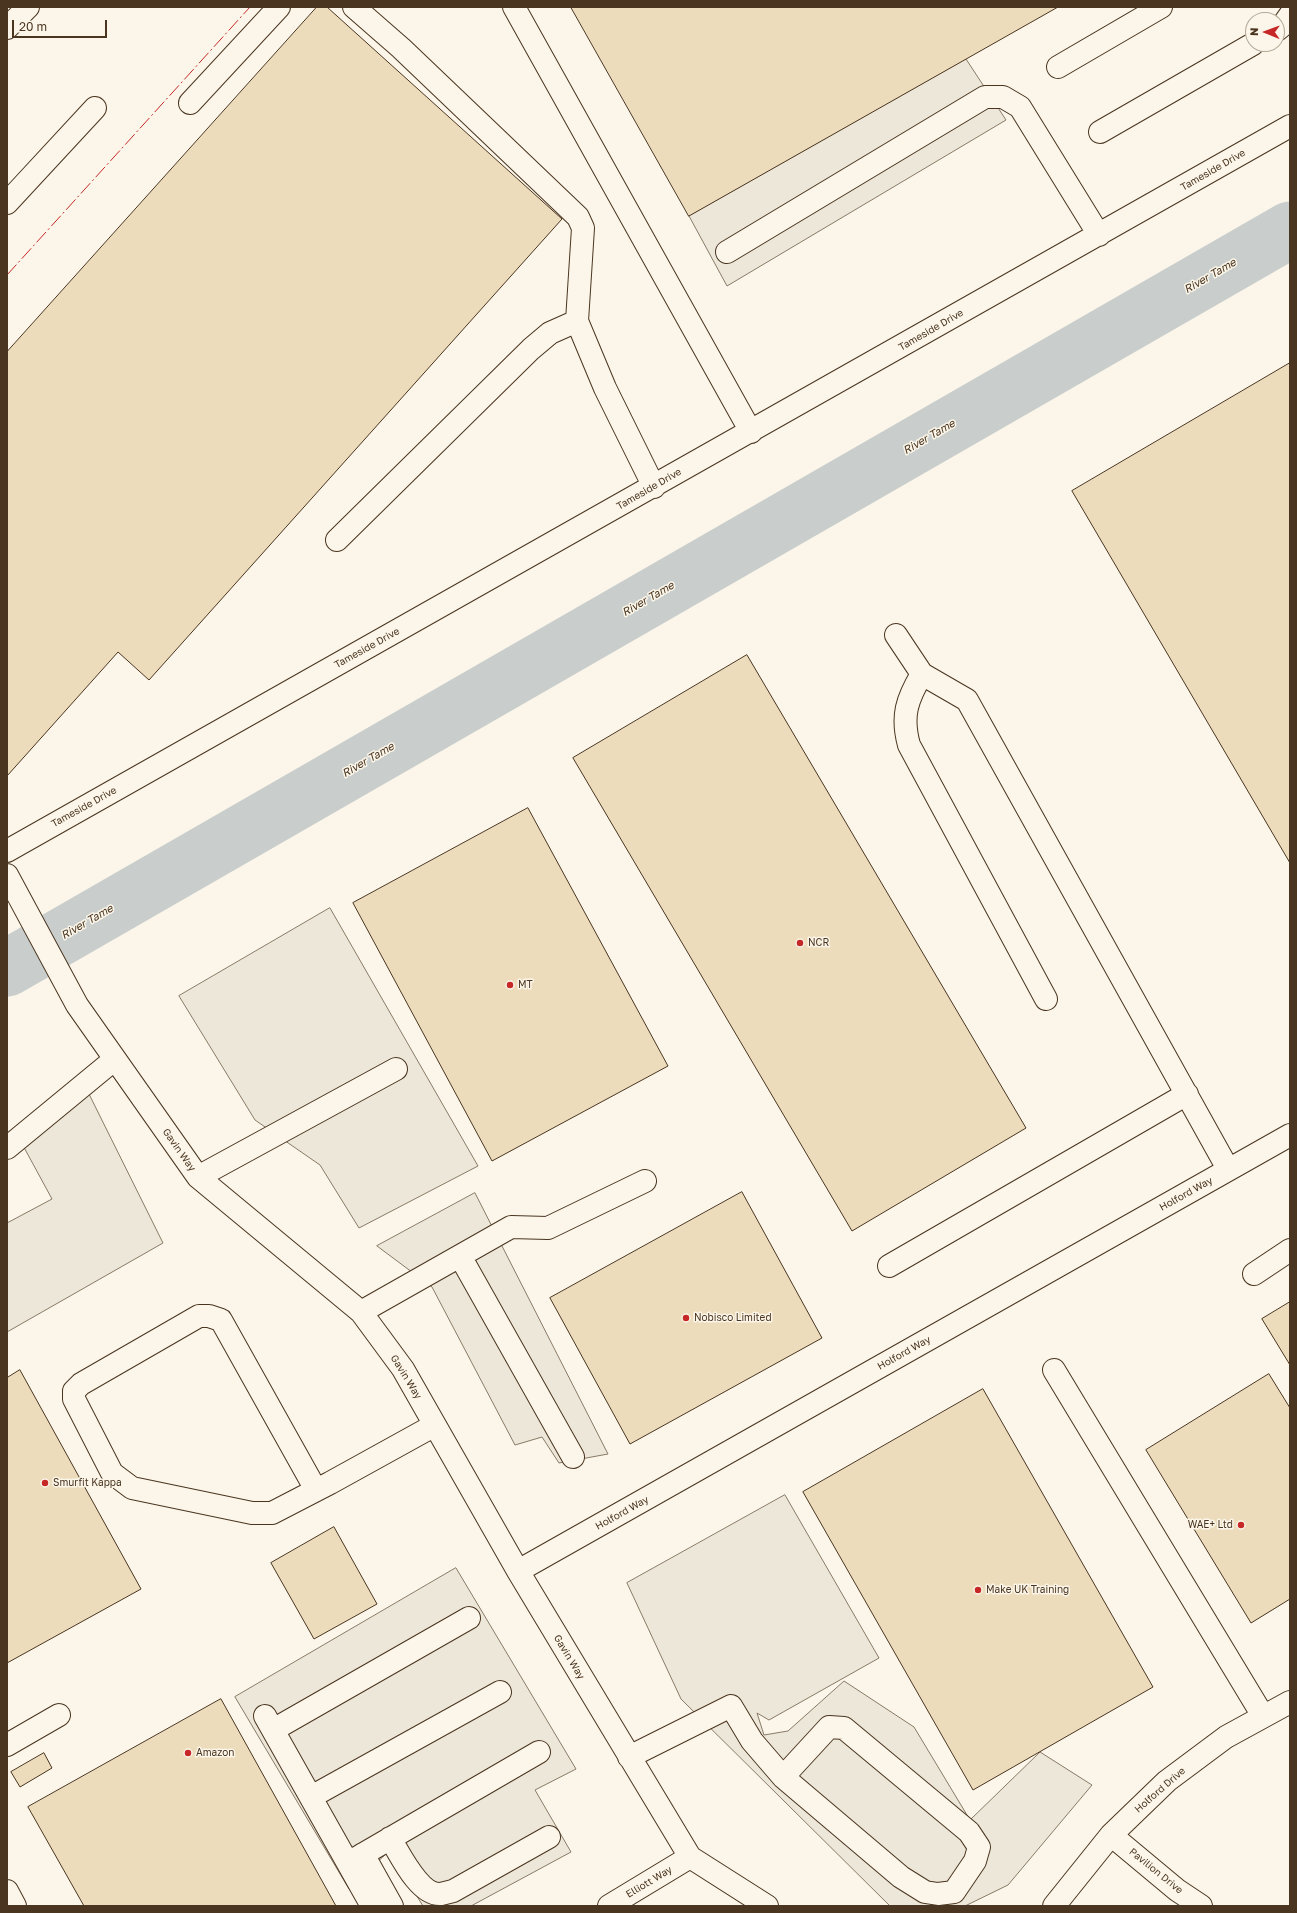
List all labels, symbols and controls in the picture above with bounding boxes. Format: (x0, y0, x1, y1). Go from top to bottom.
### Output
scale bar (14, 12, 109, 38)
north arrow (1245, 12, 1285, 52)
text: 20 m (19, 19, 47, 34)
text: N (1247, 27, 1260, 36)
street label: Tameside Drive (1178, 147, 1248, 193)
water label: River Tame (1182, 256, 1238, 296)
street label: Tameside Drive (896, 307, 966, 353)
water label: River Tame (901, 417, 957, 457)
street label: Tameside Drive (614, 466, 684, 512)
water label: River Tame (620, 579, 676, 619)
street label: Tameside Drive (332, 625, 402, 671)
water label: River Tame (340, 740, 396, 780)
street label: Tameside Drive (49, 784, 119, 830)
water label: River Tame (59, 902, 115, 942)
place label: NCR (808, 937, 829, 949)
marker: NCR (795, 938, 805, 948)
place label: MT (518, 979, 533, 991)
marker: MT (505, 980, 515, 990)
street label: Gavin Way (160, 1126, 198, 1174)
street label: Holford Way (1157, 1174, 1215, 1214)
place label: Nobisco Limited (694, 1312, 772, 1324)
marker: Nobisco Limited (681, 1313, 691, 1323)
street label: Holford Way (875, 1333, 933, 1373)
street label: Gavin Way (388, 1353, 424, 1401)
place label: Smurfit Kappa (53, 1477, 122, 1489)
marker: Smurfit Kappa (40, 1478, 50, 1488)
street label: Holford Way (593, 1493, 651, 1533)
place label: WAE+ Ltd (1188, 1519, 1233, 1531)
marker: WAE+ Ltd (1236, 1520, 1246, 1530)
place label: Make UK Training (986, 1584, 1069, 1596)
marker: Make UK Training (973, 1585, 983, 1595)
street label: Gavin Way (551, 1633, 587, 1681)
place label: Amazon (196, 1747, 234, 1759)
marker: Amazon (183, 1748, 193, 1758)
street label: Holford Drive (1132, 1765, 1188, 1815)
street label: Pavilion Drive (1127, 1846, 1185, 1896)
street label: Elliott Way (624, 1864, 674, 1900)

